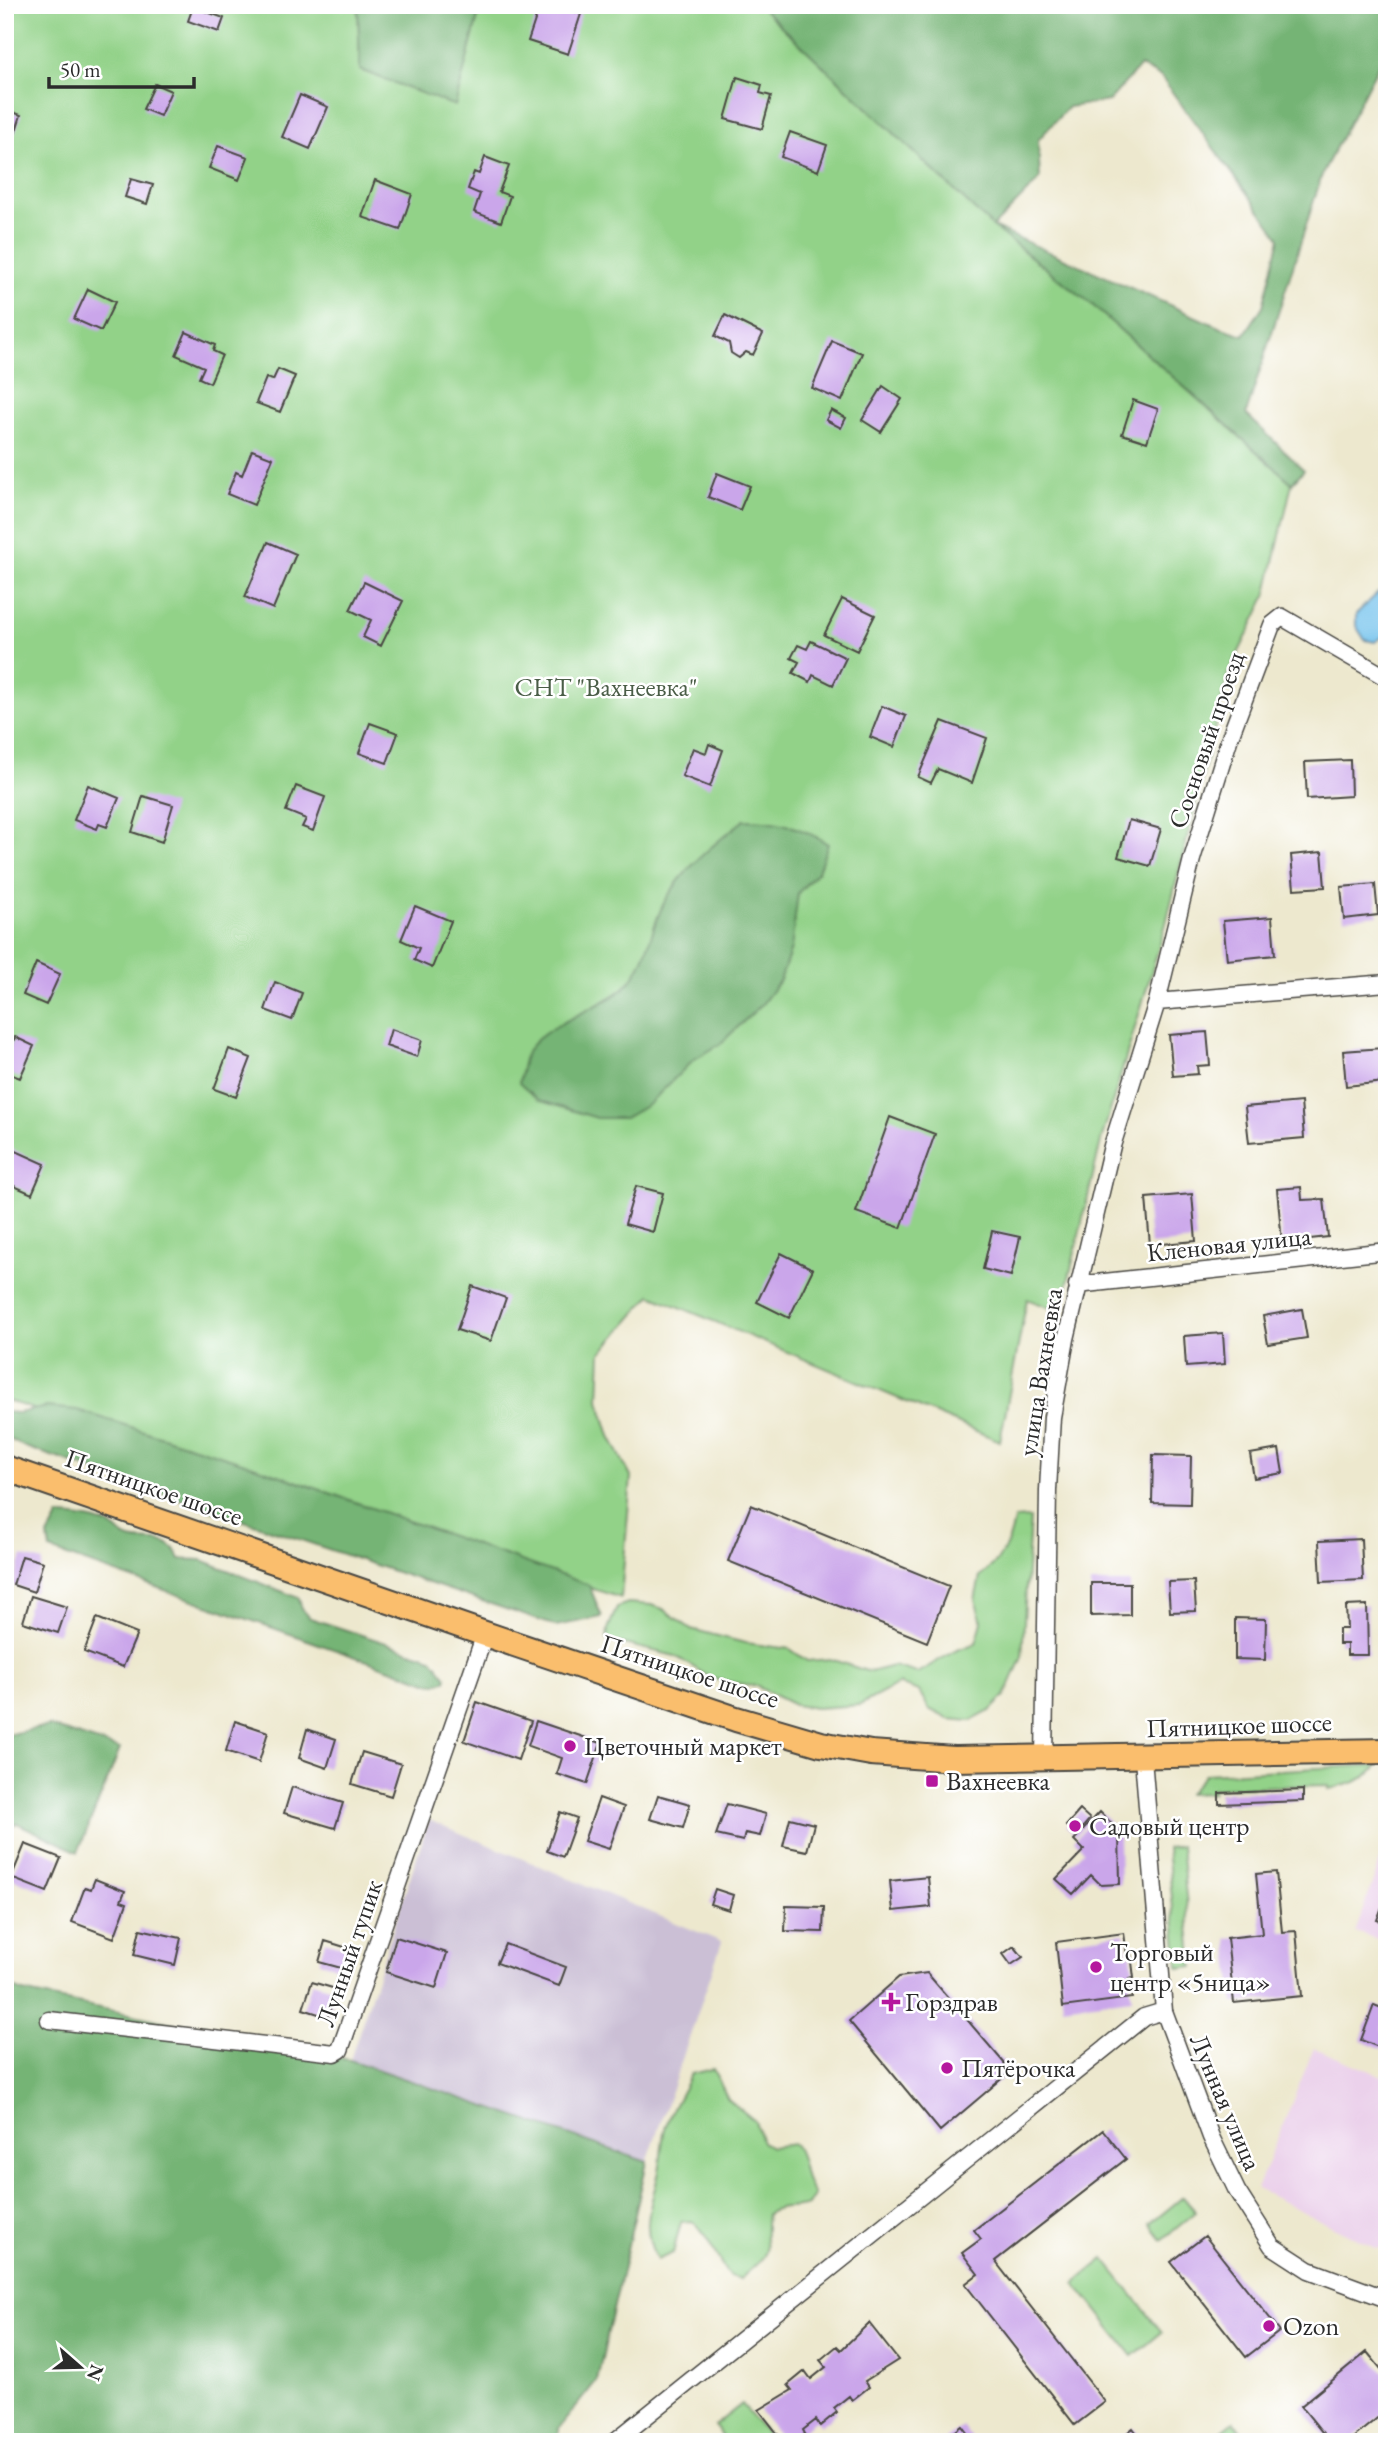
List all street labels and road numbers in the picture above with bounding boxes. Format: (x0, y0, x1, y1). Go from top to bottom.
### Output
street label: Сосновый проезд (1160, 647, 1252, 833)
street label: Кленовая улица (1145, 1218, 1314, 1270)
street label: улица Вахнеевка (1010, 1285, 1070, 1458)
street label: Пятницкое шоссе (61, 1441, 247, 1533)
street label: Пятницкое шоссе (596, 1626, 784, 1716)
street label: Пятницкое шоссе (1146, 1705, 1332, 1745)
street label: Лунный тупик (308, 1875, 390, 2031)
street label: Лунная улица (1182, 2029, 1270, 2176)

